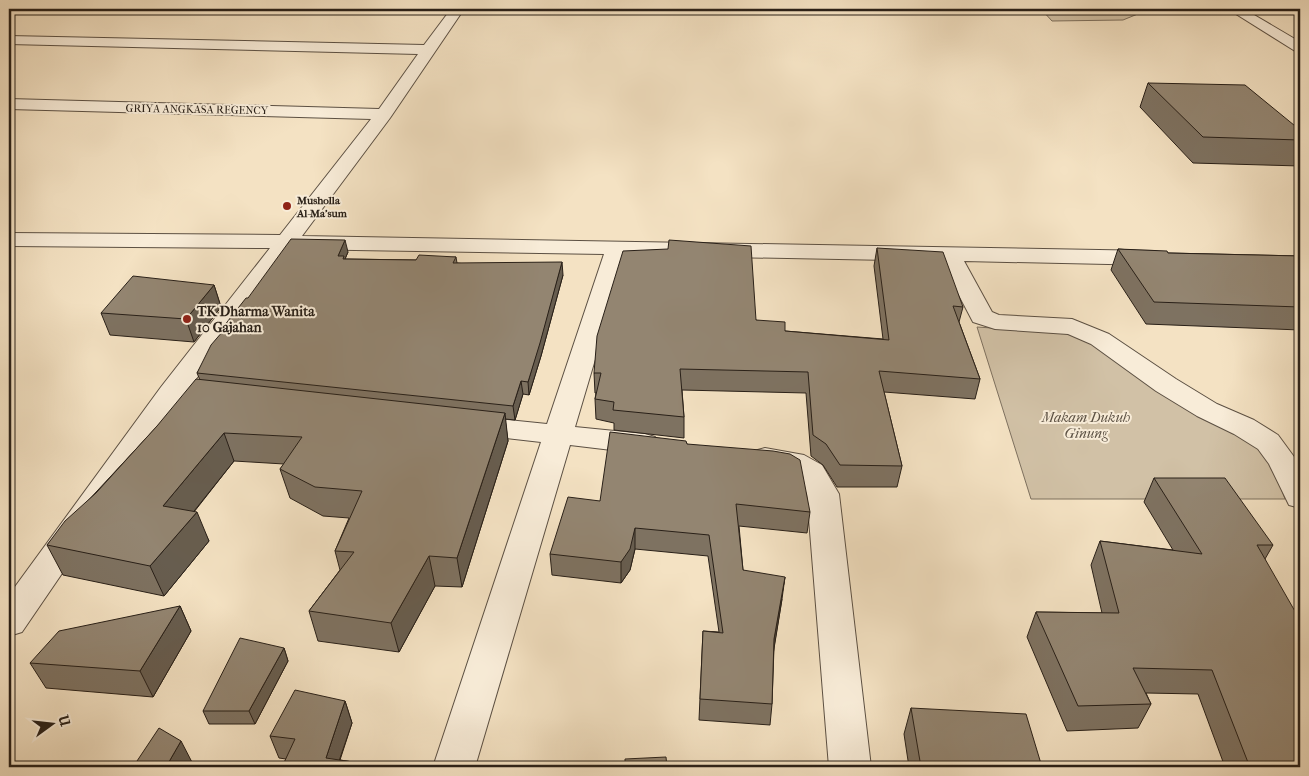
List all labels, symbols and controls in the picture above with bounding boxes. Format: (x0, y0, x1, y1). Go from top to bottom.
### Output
street label: GRIYA ANGKASA REGENCY (126, 102, 269, 117)
place label: Musholla Al-Ma'sum (296, 194, 348, 220)
marker: Musholla Al-Ma'sum (281, 200, 293, 212)
place label: TK Dharma Wanita 10 Gajahan (196, 303, 315, 336)
marker: TK Dharma Wanita 10 Gajahan (181, 313, 193, 325)
park label: Makam Dukuh Ginung (1041, 409, 1130, 442)
north arrow (28, 698, 78, 748)
text: U (54, 712, 74, 728)

